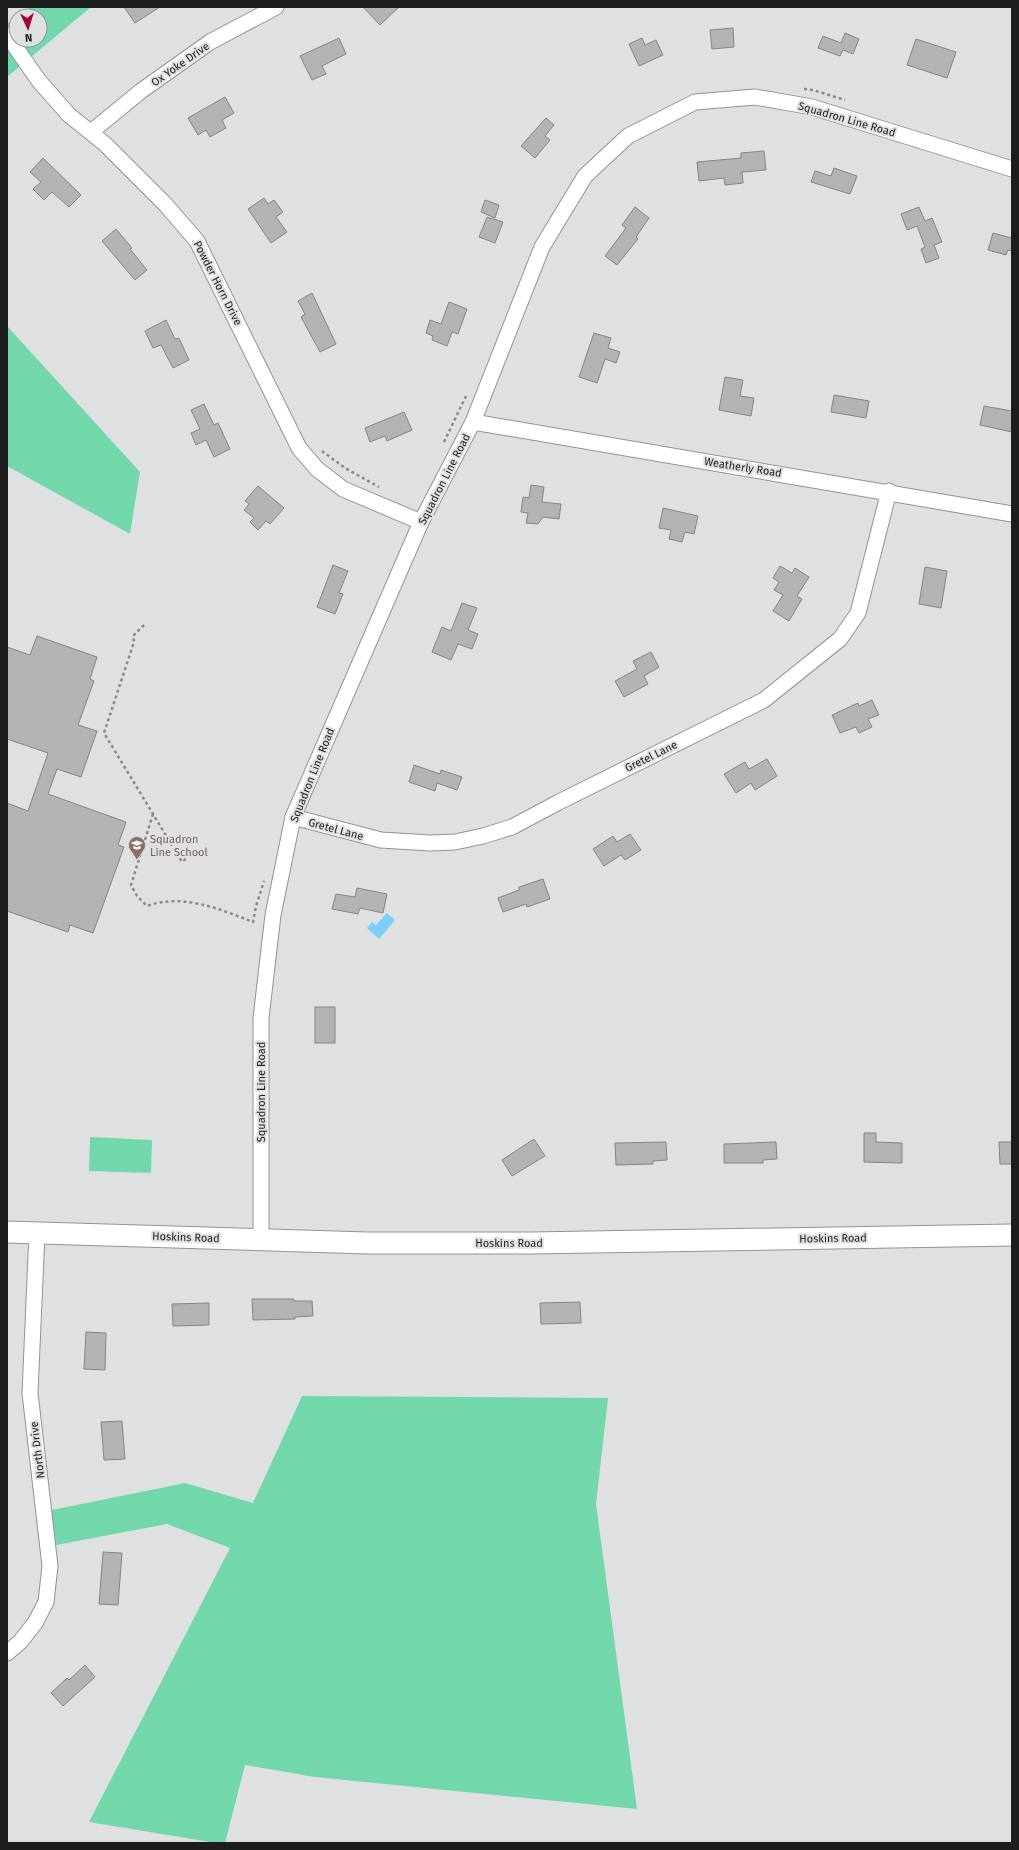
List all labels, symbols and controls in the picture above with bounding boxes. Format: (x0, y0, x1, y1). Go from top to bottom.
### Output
north arrow (8, 8, 48, 48)
text: N (25, 31, 33, 44)
street label: Ox Yoke Drive (149, 40, 212, 89)
street label: Squadron Line Road (797, 99, 897, 140)
street label: Powder Horn Drive (191, 239, 245, 328)
street label: Squadron Line Road (416, 431, 473, 527)
street label: Weatherly Road (703, 455, 783, 480)
street label: Squadron Line Road (288, 726, 337, 824)
street label: Gretel Lane (623, 738, 680, 775)
street label: Gretel Lane (307, 816, 365, 843)
place label: Squadron Line School (150, 833, 208, 859)
school or university icon: Squadron Line School (127, 835, 147, 860)
street label: Squadron Line Road (255, 1042, 268, 1142)
street label: Hoskins Road (152, 1230, 220, 1245)
street label: Hoskins Road (799, 1231, 867, 1246)
street label: Hoskins Road (475, 1237, 543, 1250)
street label: North Drive (28, 1421, 47, 1479)

